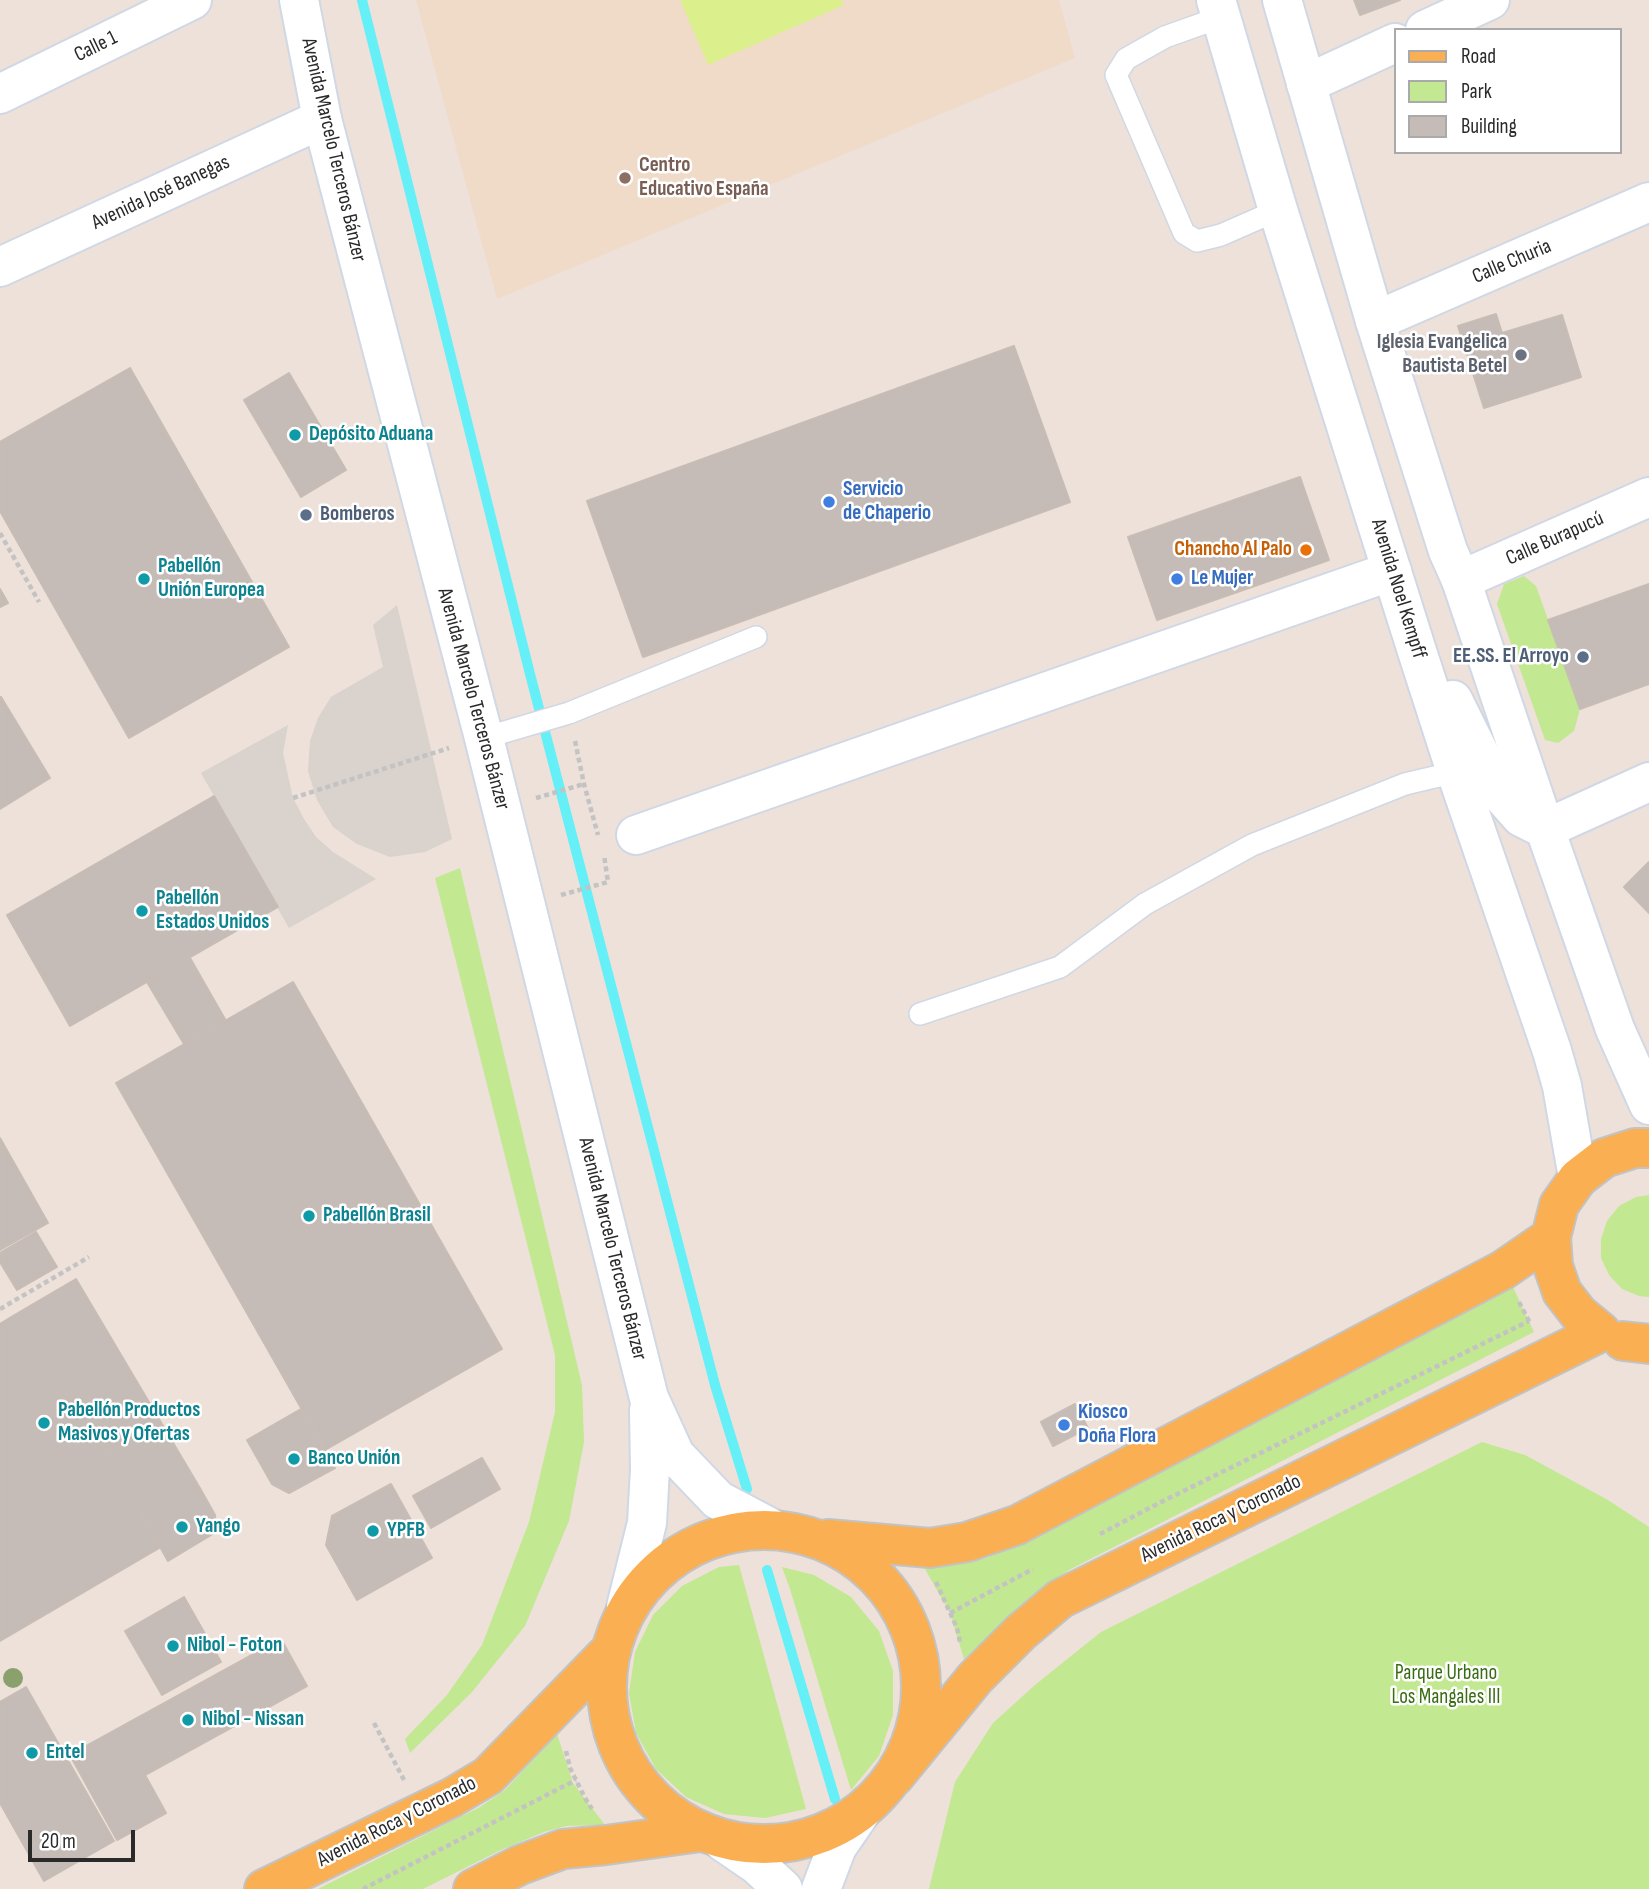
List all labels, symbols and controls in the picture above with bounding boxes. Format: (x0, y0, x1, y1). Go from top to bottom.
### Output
street label: Calle 1 (70, 26, 122, 68)
legend (1394, 28, 1621, 154)
street label: Avenida Marcelo Terceros Bánzer (295, 36, 371, 264)
text: Road (1461, 44, 1496, 69)
text: Park (1461, 79, 1492, 104)
text: Building (1461, 114, 1517, 139)
street label: Avenida José Banegas (88, 150, 234, 236)
place label: Centro Educativo España (639, 153, 769, 203)
marker: Centro Educativo España (617, 170, 633, 186)
street label: Calle Churia (1469, 234, 1555, 290)
place label: Iglesia Evangelica Bautista Betel (1377, 330, 1507, 380)
marker: Iglesia Evangelica Bautista Betel (1513, 347, 1529, 363)
place label: Depósito Aduana (309, 422, 433, 448)
marker: Depósito Aduana (287, 427, 303, 443)
place label: Servicio de Chaperio (843, 477, 931, 527)
marker: Servicio de Chaperio (821, 494, 837, 510)
place label: Bomberos (320, 502, 395, 528)
street label: Calle Burapucú (1502, 506, 1608, 572)
marker: Bomberos (298, 507, 314, 523)
street label: Avenida Noel Kempff (1365, 516, 1431, 662)
place label: Chancho Al Palo (1174, 537, 1292, 563)
marker: Chancho Al Palo (1298, 542, 1314, 558)
place label: Pabellón Unión Europea (158, 554, 265, 604)
place label: Le Mujer (1191, 566, 1253, 592)
marker: Pabellón Unión Europea (136, 571, 152, 587)
marker: Le Mujer (1169, 571, 1185, 587)
street label: Avenida Marcelo Terceros Bánzer (431, 585, 515, 813)
place label: EE.SS. El Arroyo (1453, 644, 1569, 670)
marker: EE.SS. El Arroyo (1575, 649, 1591, 665)
place label: Pabellón Estados Unidos (156, 886, 269, 936)
marker: Pabellón Estados Unidos (134, 903, 150, 919)
street label: Avenida Marcelo Terceros Bánzer (572, 1135, 652, 1363)
place label: Pabellón Brasil (323, 1203, 431, 1229)
marker: Pabellón Brasil (301, 1208, 317, 1224)
place label: Pabellón Productos Masivos y Ofertas (58, 1398, 200, 1448)
place label: Kiosco Doña Flora (1078, 1400, 1156, 1450)
marker: Pabellón Productos Masivos y Ofertas (36, 1415, 52, 1431)
marker: Kiosco Doña Flora (1056, 1417, 1072, 1433)
place label: Banco Unión (308, 1446, 400, 1472)
marker: Banco Unión (286, 1451, 302, 1467)
street label: Avenida Roca y Coronado (1137, 1469, 1305, 1569)
place label: Yango (196, 1514, 240, 1540)
place label: YPFB (387, 1518, 425, 1544)
marker: Yango (174, 1519, 190, 1535)
marker: YPFB (365, 1523, 381, 1539)
place label: Nibol - Foton (187, 1633, 282, 1659)
marker: Nibol - Foton (165, 1638, 181, 1654)
park label: Parque Urbano Los Mangales III (1392, 1661, 1500, 1711)
place label: Nibol - Nissan (202, 1707, 304, 1733)
marker: Nibol - Nissan (180, 1712, 196, 1728)
place label: Entel (46, 1740, 85, 1766)
marker: Entel (24, 1745, 40, 1761)
street label: Avenida Roca y Coronado (313, 1771, 481, 1873)
scale bar (32, 1815, 138, 1859)
text: 20 m (41, 1829, 76, 1854)

